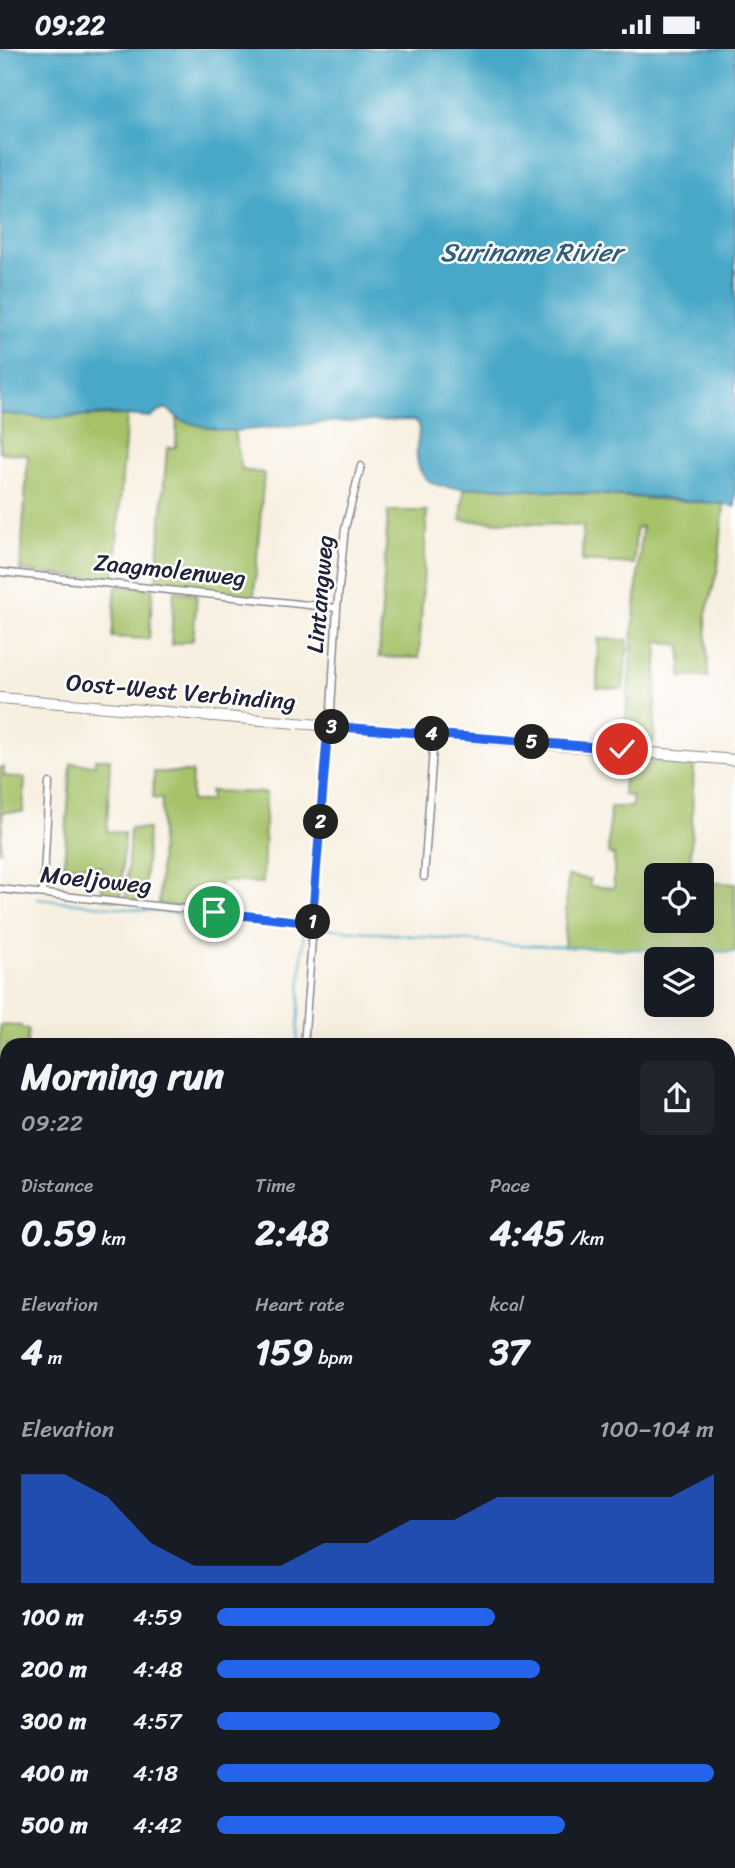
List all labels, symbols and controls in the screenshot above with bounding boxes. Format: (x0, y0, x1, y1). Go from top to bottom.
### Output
text: 09:22 (35, 2, 105, 48)
water label: Suriname Rivier (440, 229, 626, 275)
street label: Lintangweg (294, 533, 346, 655)
street label: Zaagmolenweg (92, 541, 248, 599)
street label: Oost-West Verbinding (64, 661, 298, 723)
pin: 3 (314, 709, 350, 745)
text: 3 (326, 710, 337, 743)
pin: 4 (414, 717, 450, 751)
text: 4 (426, 717, 437, 750)
pin (592, 719, 652, 779)
pin: 5 (514, 725, 550, 759)
text: 5 (526, 725, 537, 758)
icon: check (603, 730, 641, 768)
pin: 2 (304, 805, 338, 839)
text: 2 (315, 805, 326, 838)
street label: Moeljoweg (38, 853, 154, 907)
map controls (644, 863, 714, 1017)
button: locate (644, 863, 714, 933)
pin (184, 882, 244, 942)
icon: arrive (195, 893, 233, 931)
pin: 1 (296, 905, 330, 939)
text: 1 (308, 905, 317, 938)
button: layers (644, 947, 714, 1017)
text: Morning run (21, 1043, 224, 1110)
button: share (640, 1061, 714, 1135)
text: 09:22 (21, 1103, 83, 1144)
text: Distance (21, 1169, 93, 1202)
text: Time (255, 1169, 296, 1202)
text: Pace (490, 1169, 530, 1202)
text: 0.59 (21, 1202, 97, 1264)
text: 2:48 (255, 1202, 329, 1264)
text: 4:45 (490, 1202, 565, 1264)
text: km (97, 1222, 126, 1255)
text: /km (565, 1222, 604, 1255)
text: Elevation (21, 1288, 98, 1321)
text: Heart rate (255, 1288, 345, 1321)
text: kcal (490, 1288, 524, 1321)
text: 4 (21, 1321, 43, 1383)
text: 159 (255, 1321, 313, 1383)
text: 37 (490, 1321, 529, 1383)
text: m (43, 1341, 62, 1374)
text: bpm (313, 1341, 353, 1374)
text: Elevation (21, 1409, 114, 1450)
text: 100–104 m (600, 1409, 714, 1450)
text: 100 m (21, 1597, 84, 1638)
text: 4:59 (133, 1597, 183, 1638)
text: 200 m (21, 1649, 87, 1690)
text: 4:48 (133, 1649, 183, 1690)
text: 300 m (21, 1701, 86, 1742)
text: 4:57 (133, 1701, 182, 1742)
text: 400 m (21, 1753, 88, 1794)
text: 4:18 (133, 1753, 178, 1794)
text: 500 m (21, 1805, 88, 1846)
text: 4:42 (133, 1805, 182, 1846)

